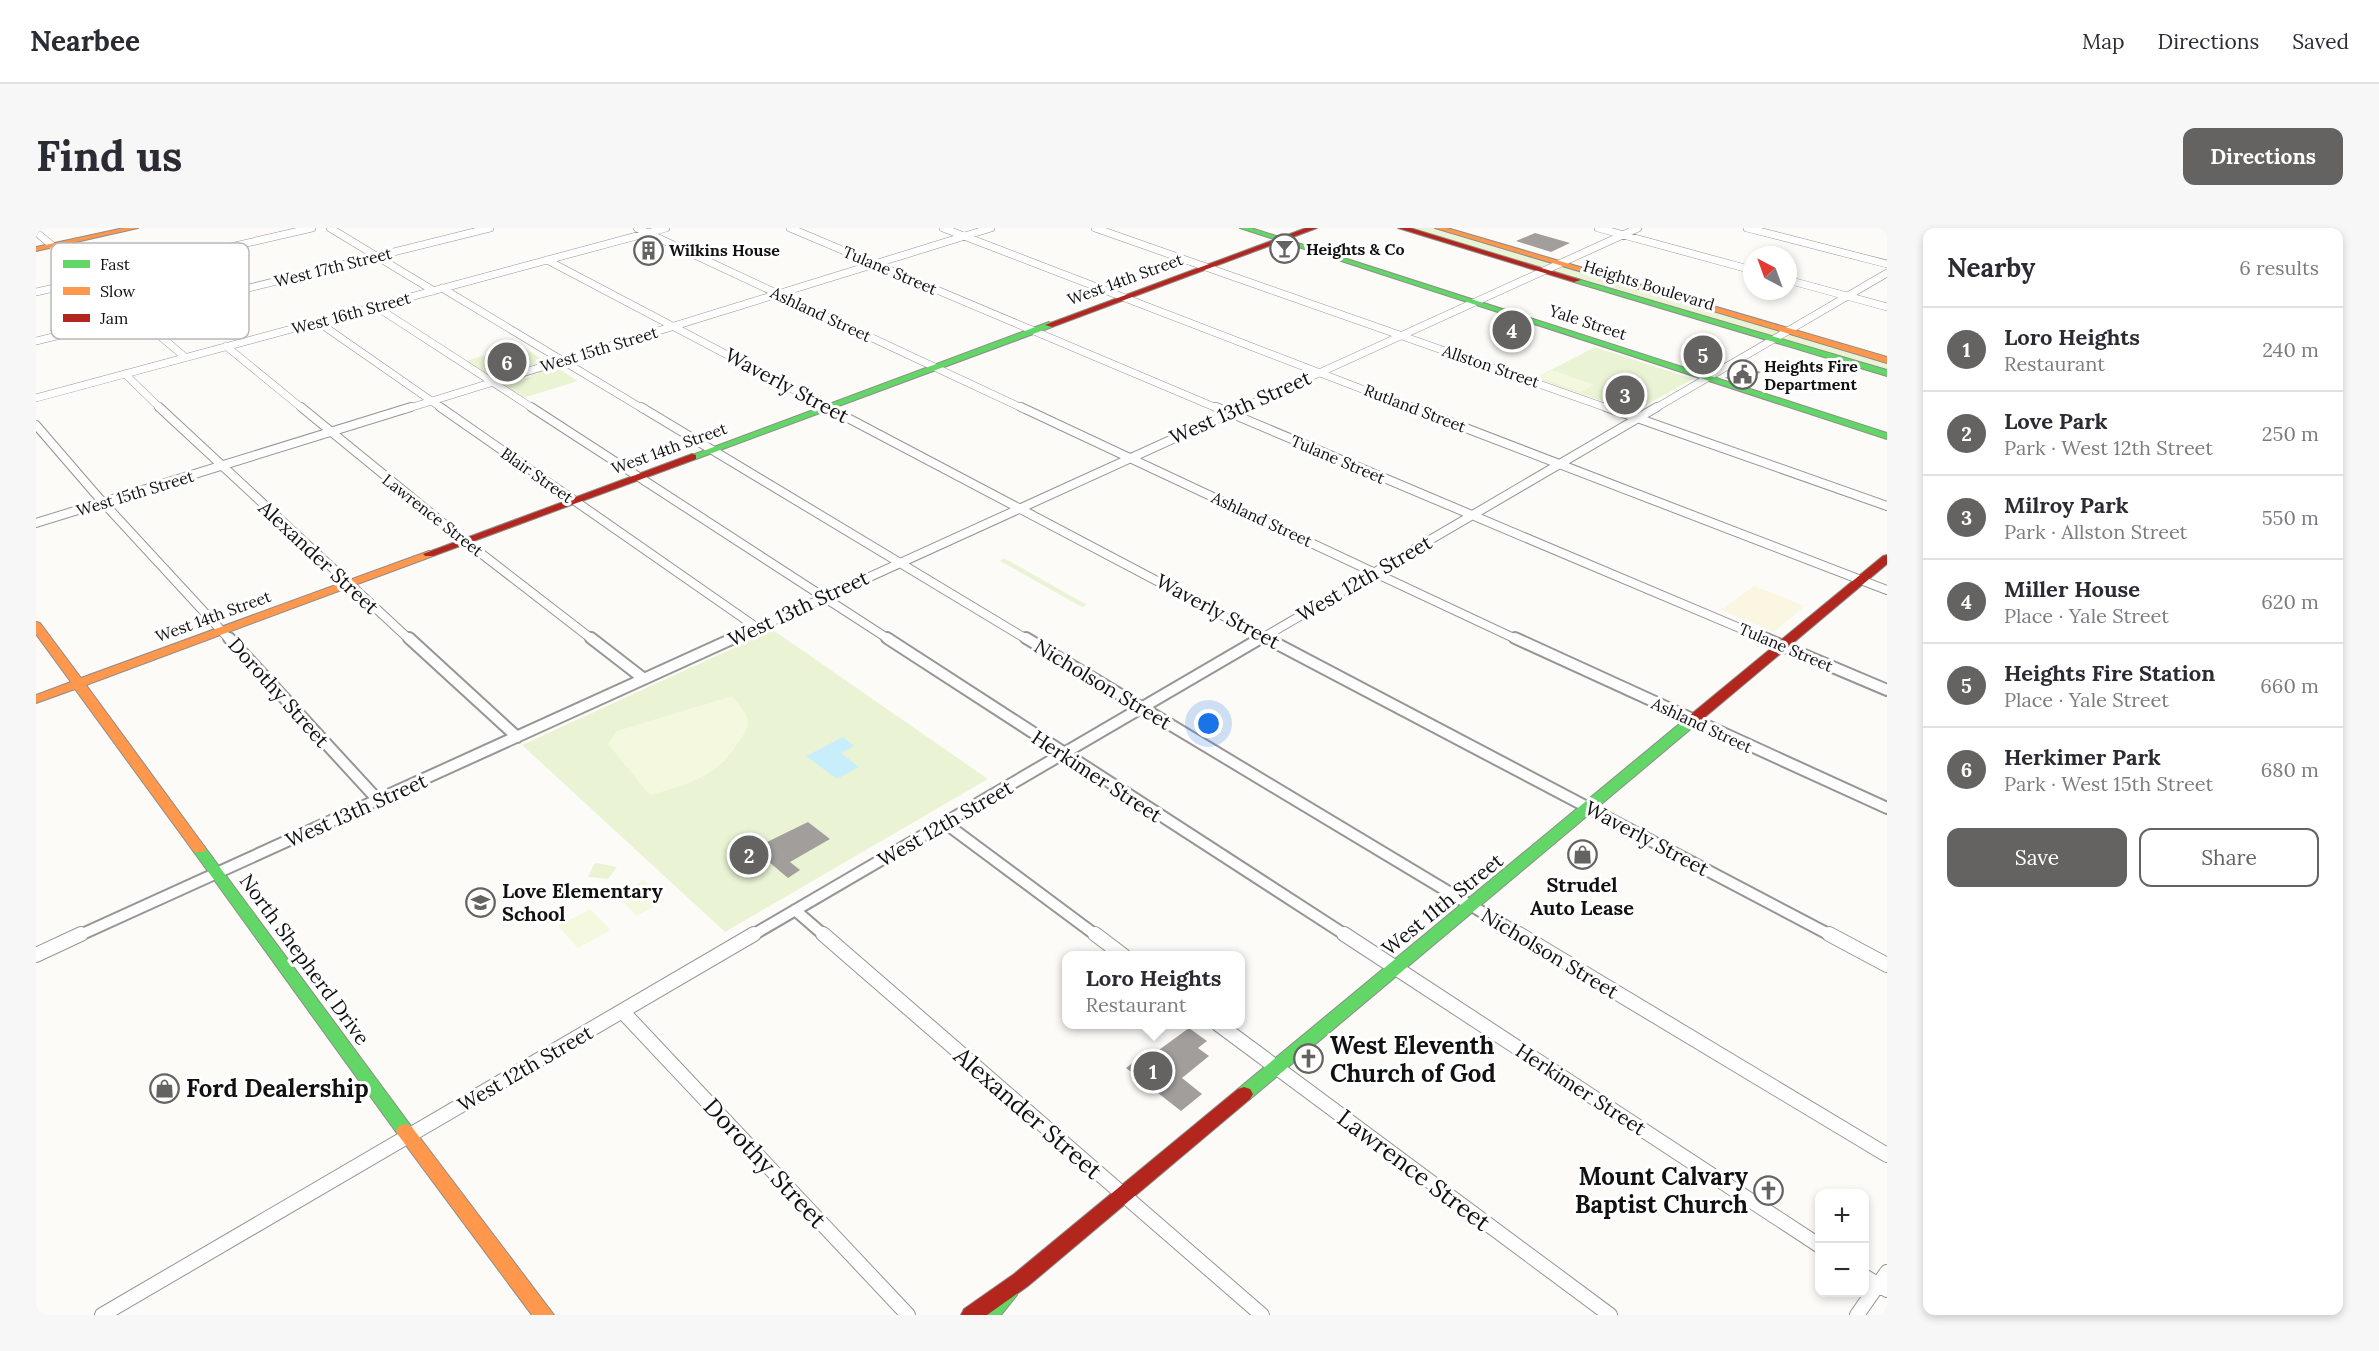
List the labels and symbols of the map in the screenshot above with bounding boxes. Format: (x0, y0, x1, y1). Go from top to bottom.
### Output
bar icon: Heights & Co (1269, 233, 1301, 265)
building icon: Wilkins House (632, 234, 664, 266)
place label: Heights & Co (1306, 239, 1405, 259)
place label: Wilkins House (669, 240, 780, 260)
street label: Tulane Street (840, 241, 941, 299)
legend (51, 243, 249, 339)
street label: West 17th Street (272, 243, 395, 291)
north arrow (1743, 246, 1797, 300)
street label: West 14th Street (1064, 249, 1186, 309)
text: Fast (100, 254, 131, 274)
street label: Heights Boulevard (1581, 256, 1717, 315)
text: Slow (100, 281, 136, 301)
street label: Ashland Street (767, 282, 875, 346)
street label: West 16th Street (289, 287, 413, 338)
street label: Yale Street (1546, 300, 1630, 344)
text: Jam (99, 308, 128, 328)
pin: 4 (1492, 308, 1532, 352)
street label: West 15th Street (538, 321, 661, 376)
pin: 5 (1684, 332, 1722, 378)
pin: 6 (488, 340, 526, 384)
street label: Allston Street (1439, 340, 1543, 392)
street label: Waverly Street (721, 342, 853, 428)
place label: Heights Fire Department (1764, 356, 1858, 394)
public building icon: Heights Fire Department (1727, 359, 1759, 391)
street label: West 13th Street (1165, 364, 1315, 449)
pin: 3 (1606, 372, 1644, 418)
street label: Rutland Street (1361, 379, 1469, 437)
street label: West 14th Street (608, 418, 730, 478)
street label: Tulane Street (1288, 430, 1389, 488)
street label: Blair Street (497, 443, 578, 508)
street label: West 15th Street (74, 465, 197, 520)
street label: Lawrence Street (379, 469, 488, 561)
street label: Ashland Street (1208, 487, 1316, 551)
street label: Alexander Street (253, 494, 384, 619)
street label: West 12th Street (1292, 529, 1436, 627)
street label: West 13th Street (724, 564, 873, 652)
street label: Waverly Street (1152, 568, 1284, 654)
street label: West 14th Street (152, 586, 274, 646)
street label: Tulane Street (1736, 618, 1837, 676)
street label: Dorothy Street (223, 632, 335, 752)
street label: Nicholson Street (1030, 633, 1176, 735)
street label: Ashland Street (1648, 693, 1756, 757)
your location (1194, 709, 1223, 738)
street label: Herkimer Street (1027, 725, 1167, 828)
street label: West 13th Street (281, 767, 431, 852)
street label: West 12th Street (873, 774, 1017, 872)
street label: Waverly Street (1581, 795, 1713, 881)
pin: 2 (730, 832, 768, 878)
shop icon: Strudel Auto Lease (1566, 838, 1598, 870)
street label: West 11th Street (1376, 847, 1508, 960)
street label: North Shepherd Drive (235, 869, 376, 1049)
place label: Strudel Auto Lease (1530, 872, 1634, 920)
place label: Love Elementary School (502, 878, 663, 926)
school or university icon: Love Elementary School (465, 886, 497, 918)
street label: Nicholson Street (1477, 902, 1623, 1004)
street label: West 12th Street (453, 1019, 597, 1117)
place label: West Eleventh Church of God (1330, 1030, 1496, 1089)
street label: Herkimer Street (1511, 1038, 1651, 1141)
street label: Alexander Street (947, 1040, 1109, 1186)
church icon: West Eleventh Church of God (1293, 1043, 1325, 1075)
pin: 1 (1134, 1048, 1172, 1094)
shop icon: Ford Dealership (149, 1072, 181, 1104)
place label: Ford Dealership (186, 1073, 369, 1104)
street label: Dorothy Street (697, 1091, 834, 1235)
street label: Lawrence Street (1331, 1102, 1497, 1238)
place label: Mount Calvary Baptist Church (1575, 1161, 1749, 1220)
church icon: Mount Calvary Baptist Church (1753, 1174, 1785, 1206)

